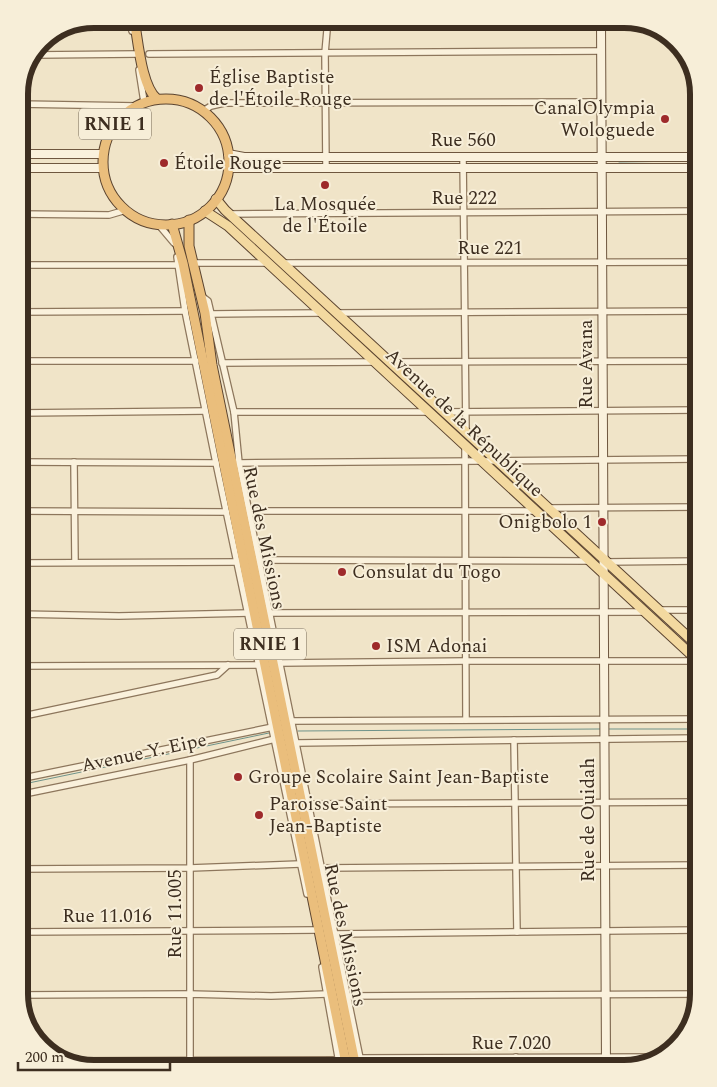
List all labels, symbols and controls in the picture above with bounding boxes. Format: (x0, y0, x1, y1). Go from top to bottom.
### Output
place label: Église Baptiste de l'Étoile Rouge (209, 63, 352, 114)
marker: Église Baptiste de l'Étoile Rouge (193, 82, 205, 94)
place label: CanalOlympia Wologuede (534, 94, 656, 145)
road number: RNIE 1 (79, 108, 151, 140)
marker: CanalOlympia Wologuede (659, 113, 671, 125)
street label: Rue 560 (430, 126, 496, 155)
place label: Étoile Rouge (174, 149, 282, 178)
marker: Étoile Rouge (158, 157, 170, 169)
marker: La Mosquée de l'Étoile (319, 179, 331, 191)
street label: Rue 222 (431, 184, 497, 213)
place label: La Mosquée de l'Étoile (274, 190, 376, 241)
street label: Rue 221 (457, 234, 523, 263)
street label: Rue Avana (572, 319, 601, 409)
street label: Avenue de la République (378, 342, 550, 504)
street label: Rue des Missions (235, 464, 293, 612)
place label: Onigbolo 1 (498, 508, 592, 537)
marker: Onigbolo 1 (596, 516, 608, 528)
place label: Consulat du Togo (352, 558, 501, 587)
marker: Consulat du Togo (336, 566, 348, 578)
road number: RNIE 1 (234, 629, 306, 660)
place label: ISM Adonai (386, 632, 487, 661)
marker: ISM Adonai (370, 640, 382, 652)
street label: Avenue Y. Eipe (79, 726, 209, 780)
street label: Rue de Ouidah (574, 758, 603, 882)
place label: Groupe Scolaire Saint Jean-Baptiste (248, 763, 549, 792)
marker: Groupe Scolaire Saint Jean-Baptiste (232, 771, 244, 783)
place label: Paroisse Saint Jean-Baptiste (269, 790, 388, 841)
marker: Paroisse Saint Jean-Baptiste (253, 809, 265, 821)
street label: Rue des Missions (316, 861, 374, 1009)
street label: Rue 11.005 (161, 869, 190, 959)
street label: Rue 11.016 (62, 902, 152, 931)
street label: Rue 7.020 (471, 1029, 551, 1058)
scale bar (18, 1040, 170, 1072)
text: 200 m (25, 1046, 64, 1069)

